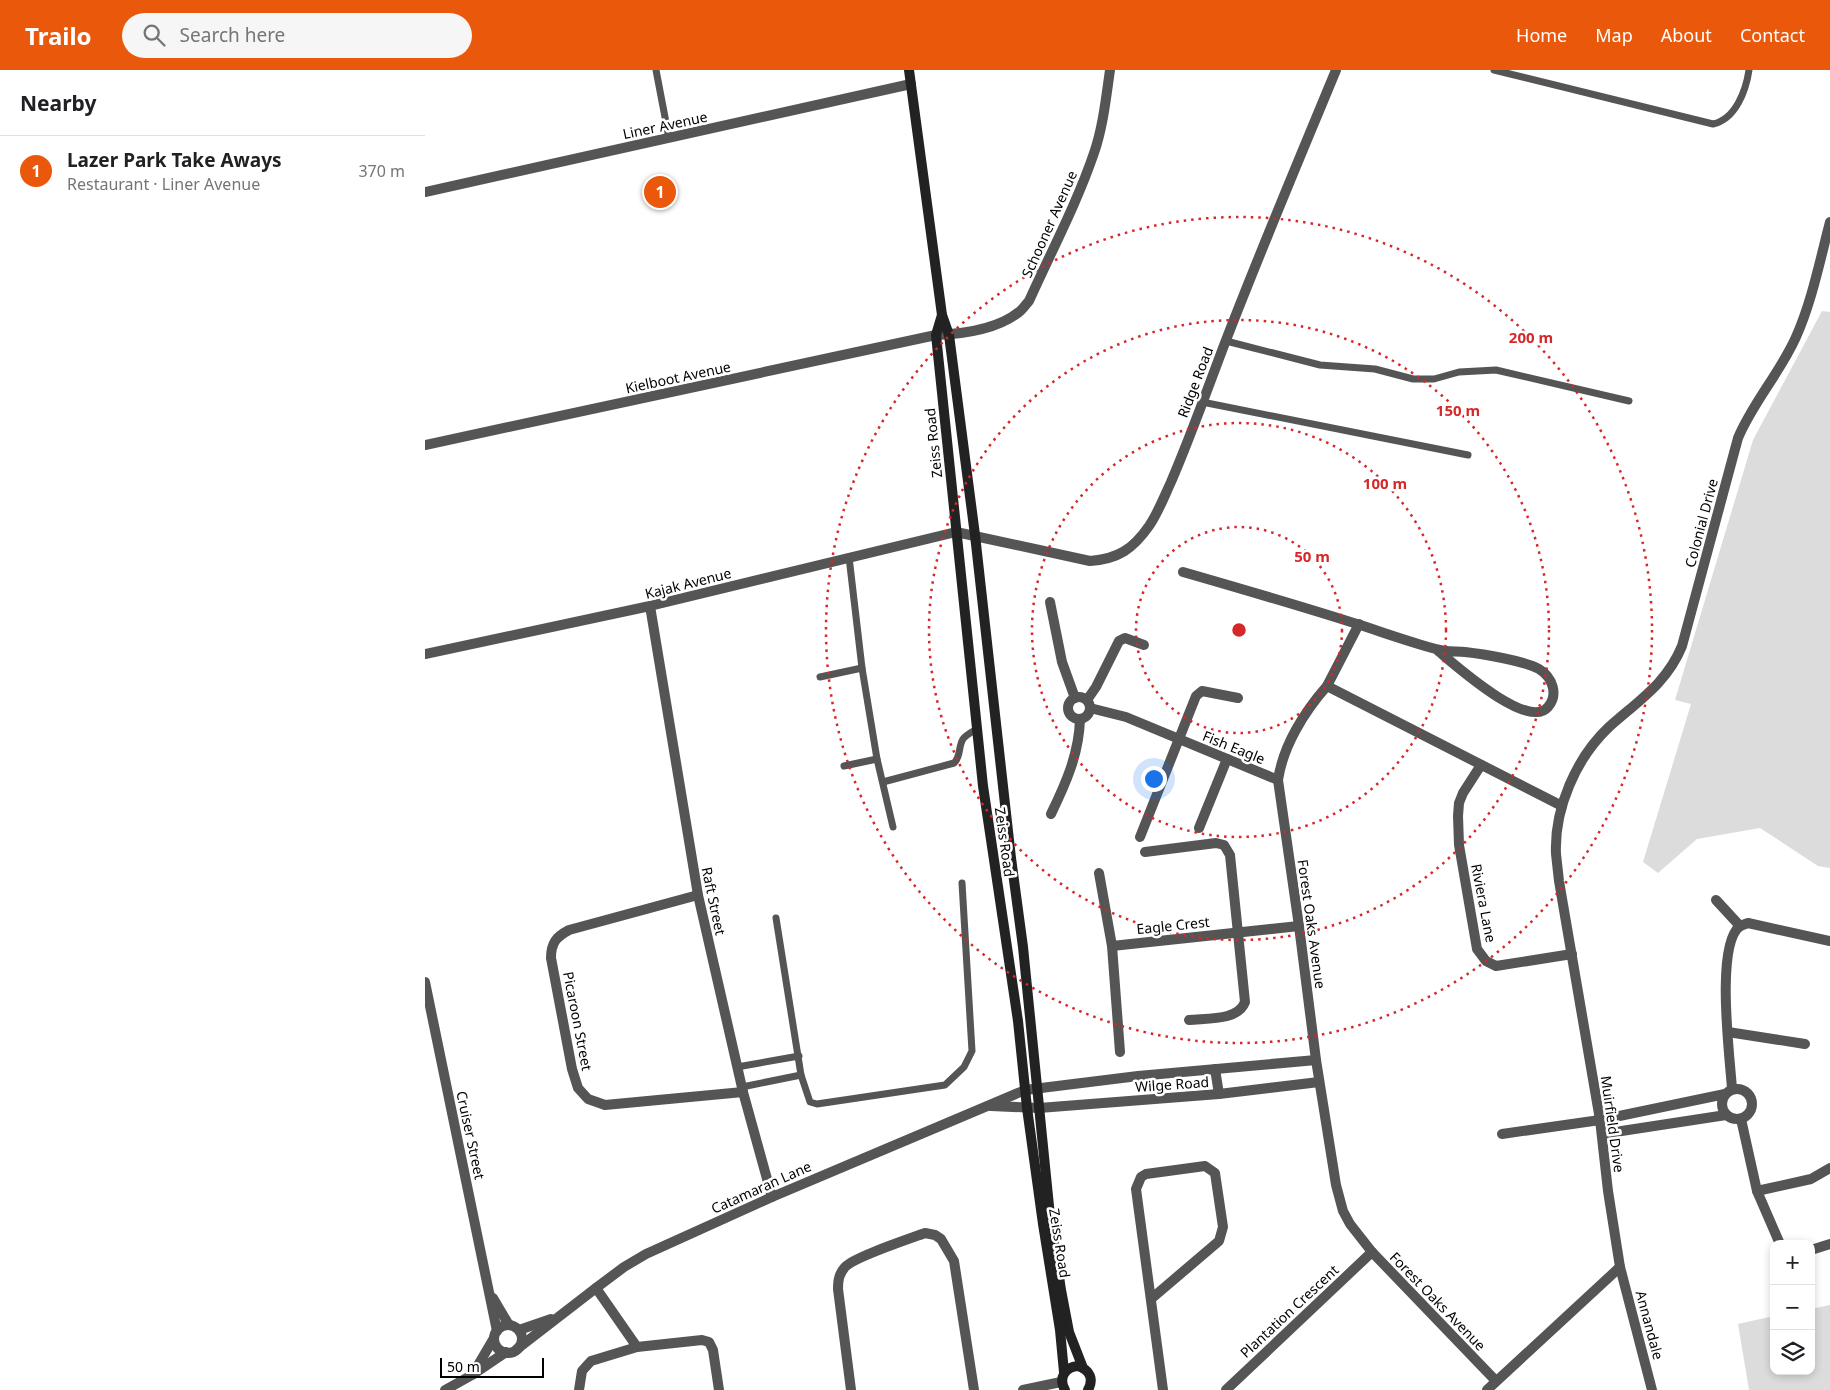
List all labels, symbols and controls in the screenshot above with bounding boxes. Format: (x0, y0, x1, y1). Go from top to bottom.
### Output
search box (122, 13, 472, 58)
text: Trailo (25, 19, 92, 52)
icon: search (140, 21, 168, 49)
text: Search here (180, 22, 285, 48)
text: Home (1516, 23, 1567, 47)
text: Map (1595, 23, 1633, 47)
text: About (1661, 23, 1712, 47)
text: Contact (1740, 23, 1805, 47)
text: Nearby (20, 89, 96, 117)
street label: Liner Avenue (621, 107, 709, 143)
text: Lazer Park Take Aways (67, 147, 282, 173)
text: 1 (31, 160, 41, 182)
text: 370 m (358, 160, 405, 182)
street label: Schooner Avenue (1017, 167, 1081, 280)
text: Restaurant · Liner Avenue (67, 173, 260, 195)
pin: 1 (644, 173, 676, 211)
text: 200 m (1509, 327, 1553, 347)
street label: Ridge Road (1173, 344, 1217, 420)
street label: Kielboot Avenue (624, 357, 732, 397)
text: 150 m (1436, 400, 1480, 420)
street label: Zeiss Road (920, 407, 946, 479)
text: 100 m (1363, 473, 1407, 493)
street label: Colonial Drive (1680, 476, 1722, 570)
text: 50 m (1294, 546, 1330, 566)
street label: Kajak Avenue (643, 563, 733, 603)
centre of rings (1230, 621, 1248, 639)
street label: Fish Eagle (1200, 726, 1268, 768)
your location (1141, 766, 1167, 792)
street label: Zeiss Road (991, 806, 1019, 878)
street label: Forest Oaks Avenue (1294, 858, 1330, 990)
street label: Riviera Lane (1467, 862, 1501, 944)
street label: Raft Street (698, 865, 730, 937)
street label: Eagle Crest (1136, 912, 1210, 938)
street label: Picaroon Street (559, 970, 597, 1072)
street label: Wilge Road (1134, 1072, 1210, 1096)
street label: Muirfield Drive (1597, 1074, 1629, 1174)
street label: Cruiser Street (452, 1089, 490, 1181)
street label: Catamaran Lane (708, 1156, 814, 1218)
street label: Zeiss Road (1045, 1207, 1075, 1279)
map controls (1770, 1240, 1815, 1375)
button: + (1770, 1240, 1815, 1285)
street label: Forest Oaks Avenue (1386, 1248, 1490, 1355)
street label: Plantation Crescent (1236, 1260, 1342, 1362)
button: − (1770, 1285, 1815, 1330)
street label: Annandale (1632, 1288, 1668, 1362)
button: layers (1770, 1330, 1815, 1375)
scale bar (440, 1355, 544, 1378)
text: 50 m (447, 1357, 480, 1376)

